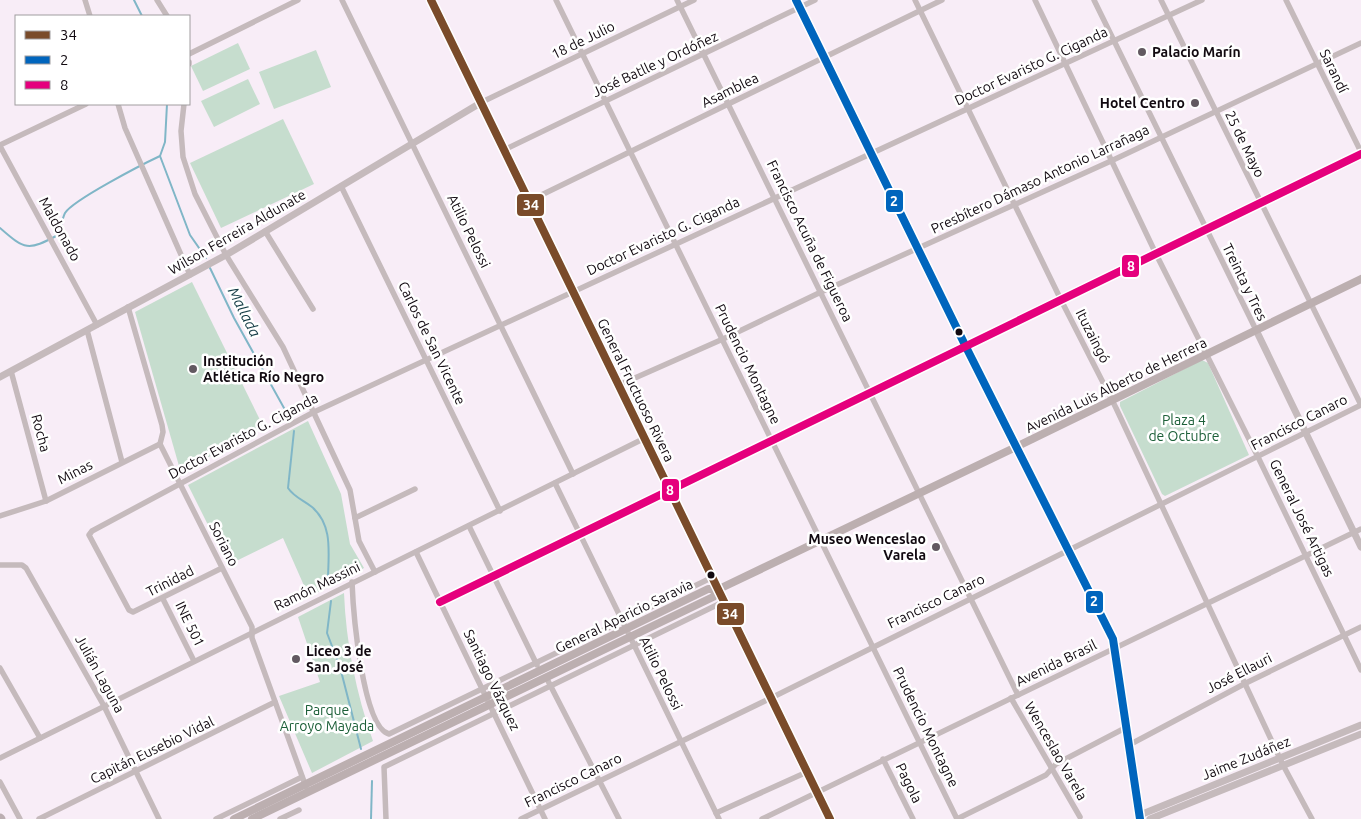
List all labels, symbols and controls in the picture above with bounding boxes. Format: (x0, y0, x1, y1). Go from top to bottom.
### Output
legend (15, 15, 190, 105)
street label: 18 de Julio (549, 18, 617, 62)
street label: Doctor Evaristo G. Ciganda (952, 23, 1110, 109)
text: 34 (60, 26, 77, 43)
street label: José Batlle y Ordóñez (590, 28, 720, 100)
place label: Palacio Marín (1152, 44, 1241, 60)
marker: Palacio Marín (1136, 46, 1148, 58)
street label: Sarandí (1317, 47, 1352, 96)
text: 2 (60, 51, 68, 68)
street label: Asamblea (699, 69, 761, 111)
text: 8 (60, 76, 68, 93)
place label: Hotel Centro (1100, 95, 1185, 111)
marker: Hotel Centro (1189, 97, 1201, 109)
street label: 25 de Mayo (1222, 108, 1268, 180)
street label: Presbítero Dámaso Antonio Larrañaga (928, 121, 1152, 237)
street label: Francisco Acuña de Figueroa (764, 158, 856, 324)
street label: Wilson Ferreira Aldunate (166, 186, 308, 278)
line badge: 2 (885, 189, 904, 213)
street label: Atilio Pelossi (444, 192, 494, 270)
line badge: 34 (516, 193, 545, 217)
street label: Doctor Evaristo G. Ciganda (584, 193, 742, 279)
text: 2 (890, 193, 898, 209)
street label: Maldonado (36, 194, 84, 264)
text: 34 (523, 197, 539, 213)
street label: Treinta y Tres (1219, 241, 1271, 323)
line badge: 8 (1121, 254, 1140, 278)
text: 8 (1127, 258, 1135, 274)
street label: Carlos de San Vicente (395, 279, 469, 407)
water label: Mallada (225, 284, 264, 340)
street label: Prudencio Montagne (712, 301, 784, 427)
street label: Ituzaingó (1073, 306, 1113, 366)
street label: General Fructuoso Rivera (594, 316, 678, 464)
unlabelled marker (954, 327, 964, 337)
street label: Avenida Luis Alberto de Herrera (1023, 334, 1209, 436)
place label: Institución Atlética Río Negro (203, 353, 324, 385)
marker: Institución Atlética Río Negro (187, 363, 199, 375)
street label: Doctor Evaristo G. Ciganda (166, 390, 320, 482)
street label: Francisco Canaro (1248, 391, 1350, 453)
street label: Rocha (28, 412, 54, 454)
park label: Plaza 4 de Octubre (1148, 412, 1220, 444)
street label: Minas (55, 457, 95, 487)
street label: General José Artigas (1267, 457, 1337, 579)
line badge: 8 (661, 478, 680, 502)
text: 8 (666, 482, 674, 498)
street label: Soriano (206, 519, 242, 569)
place label: Museo Wenceslao Varela (808, 531, 926, 563)
marker: Museo Wenceslao Varela (930, 541, 942, 553)
street label: Ramón Massini (271, 558, 363, 614)
street label: Trinidad (144, 562, 196, 600)
unlabelled marker (706, 570, 716, 580)
street label: Francisco Canaro (885, 571, 987, 631)
street label: General Aparicio Saravia (553, 576, 695, 656)
line badge: 2 (1085, 590, 1104, 614)
text: 2 (1090, 593, 1098, 609)
street label: INE 501 (172, 599, 208, 649)
line badge: 34 (716, 602, 745, 626)
text: 34 (722, 606, 738, 622)
street label: Santiago Vázquez (461, 627, 523, 733)
street label: Julián Laguna (72, 633, 128, 715)
street label: Atilio Pelossi (636, 634, 686, 712)
street label: Avenida Brasil (1013, 636, 1099, 689)
place label: Liceo 3 de San José (306, 643, 372, 675)
street label: José Ellauri (1204, 650, 1274, 696)
marker: Liceo 3 de San José (290, 653, 302, 665)
street label: Prudencio Montagne (890, 664, 962, 790)
street label: Wenceslao Varela (1021, 699, 1091, 803)
park label: Parque Arroyo Mayada (280, 702, 374, 734)
street label: Capitán Eusebio Vidal (88, 713, 217, 787)
street label: Jaime Zudáñez (1199, 733, 1293, 783)
street label: Francisco Canaro (522, 750, 624, 810)
street label: Pagola (892, 760, 926, 806)

